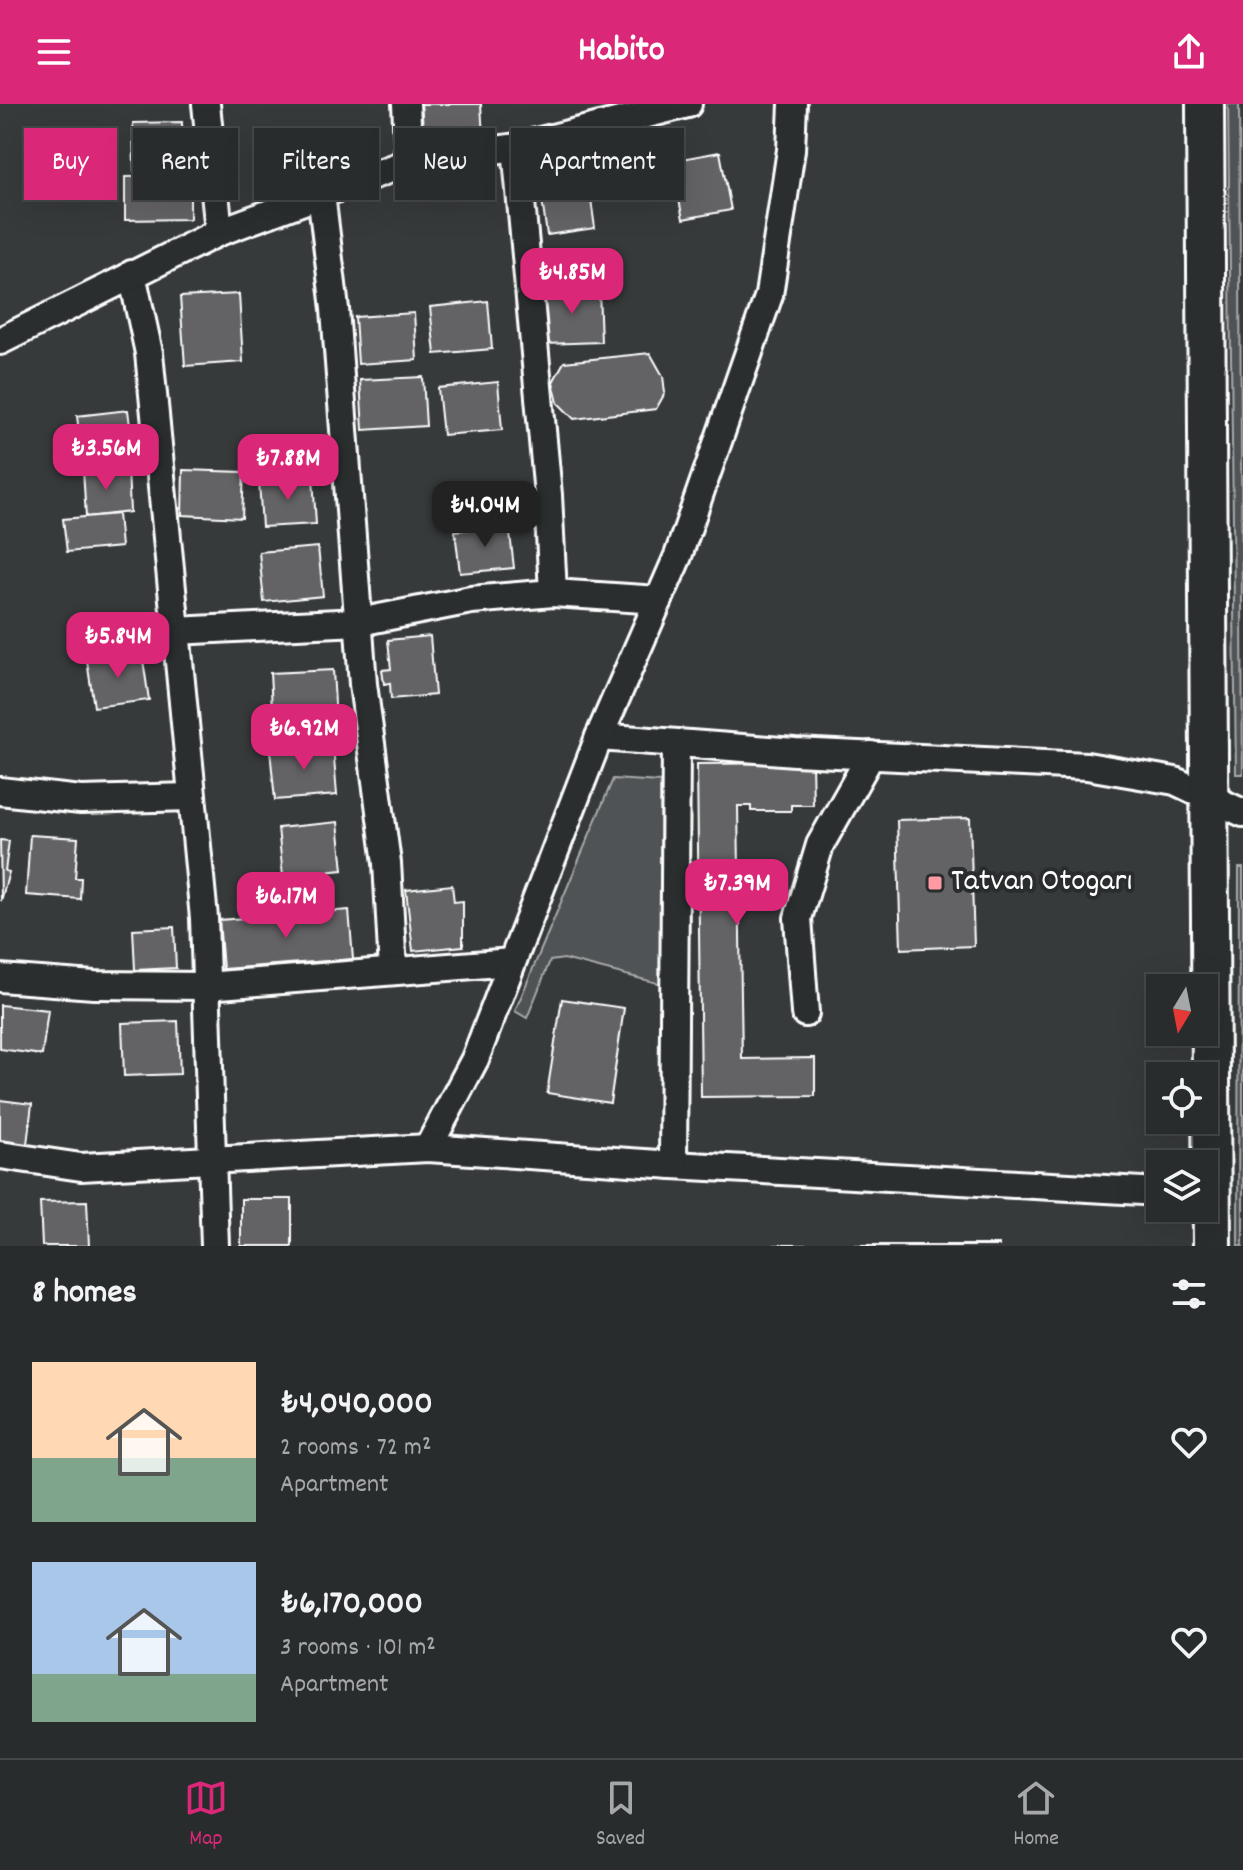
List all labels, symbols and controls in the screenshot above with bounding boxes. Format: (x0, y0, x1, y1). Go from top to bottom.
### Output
text: Habito (578, 26, 665, 78)
icon: menu (32, 30, 76, 74)
icon: share (1167, 30, 1211, 74)
chip: Buy (24, 128, 117, 200)
chip: Rent (133, 128, 238, 200)
chip: Filters (254, 128, 379, 200)
chip: New (395, 128, 495, 200)
chip: Apartment (511, 128, 684, 200)
pin: ₺4.85M (507, 248, 637, 316)
text: ₺4.85M (538, 255, 606, 292)
pin: ₺3.56M (41, 424, 171, 492)
text: ₺3.56M (71, 431, 141, 468)
pin: ₺7.88M (223, 434, 353, 502)
text: ₺7.88M (256, 441, 320, 478)
pin: ₺4.04M (420, 481, 550, 549)
text: ₺4.04M (450, 488, 520, 525)
pin: ₺5.84M (53, 612, 183, 680)
text: ₺5.84M (84, 619, 152, 656)
pin: ₺6.92M (239, 704, 369, 772)
text: ₺6.92M (269, 711, 339, 748)
pin: ₺7.39M (672, 859, 802, 927)
place label: Tatvan Otogarı (951, 860, 1132, 906)
text: ₺7.39M (703, 866, 771, 903)
pin: ₺6.17M (221, 872, 351, 940)
marker: Tatvan Otogarı (926, 874, 944, 892)
text: ₺6.17M (255, 879, 317, 916)
north arrow (1146, 974, 1218, 1046)
map controls (1146, 974, 1218, 1222)
button: locate (1146, 1062, 1218, 1134)
button: layers (1146, 1150, 1218, 1222)
text: 8 homes (32, 1270, 137, 1319)
icon: filters (1167, 1272, 1211, 1316)
text: ₺4,040,000 (280, 1381, 433, 1430)
icon: home (96, 1394, 192, 1490)
icon: heart (1167, 1420, 1211, 1464)
text: 2 rooms · 72 m² (280, 1430, 431, 1467)
text: Apartment (280, 1467, 389, 1504)
text: ₺6,170,000 (280, 1581, 423, 1630)
icon: home (96, 1594, 192, 1690)
icon: heart (1167, 1620, 1211, 1664)
text: 3 rooms · 101 m² (280, 1630, 436, 1667)
text: Apartment (280, 1667, 389, 1704)
tab: Map (184, 1776, 228, 1855)
tab: Saved (596, 1776, 645, 1855)
tab: Home (1013, 1776, 1059, 1855)

